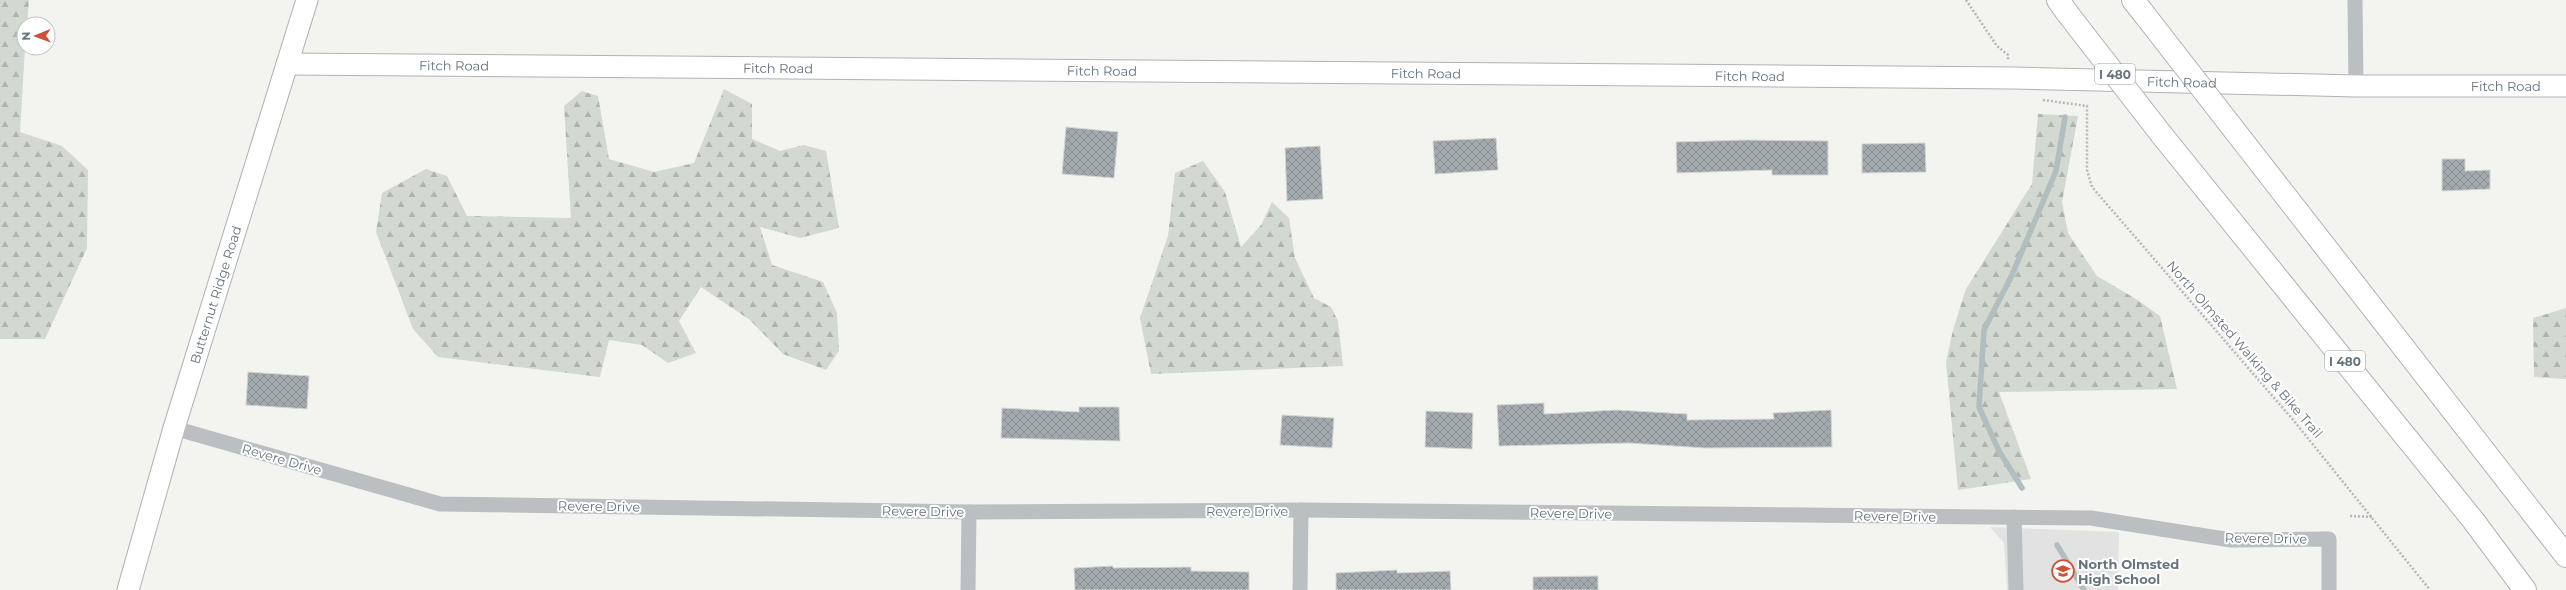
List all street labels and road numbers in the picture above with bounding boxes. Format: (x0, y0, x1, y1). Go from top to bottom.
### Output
street label: Fitch Road (419, 57, 489, 74)
street label: Fitch Road (743, 60, 813, 76)
street label: Fitch Road (1067, 62, 1137, 79)
road number: I 480 (2095, 64, 2135, 84)
street label: Fitch Road (1391, 65, 1461, 82)
street label: Fitch Road (1715, 68, 1785, 84)
street label: Fitch Road (2147, 73, 2217, 91)
street label: Fitch Road (2471, 78, 2541, 94)
street label: Butternut Ridge Road (186, 224, 244, 366)
street label: North Olmsted Walking & Bike Trail (2164, 257, 2326, 441)
road number: I 480 (2325, 351, 2365, 371)
street label: Revere Drive (240, 440, 324, 478)
street label: Revere Drive (558, 497, 640, 515)
street label: Revere Drive (882, 502, 964, 520)
street label: Revere Drive (1206, 503, 1288, 519)
street label: Revere Drive (1530, 504, 1612, 522)
street label: Revere Drive (1854, 507, 1936, 525)
street label: Revere Drive (2225, 529, 2307, 547)

